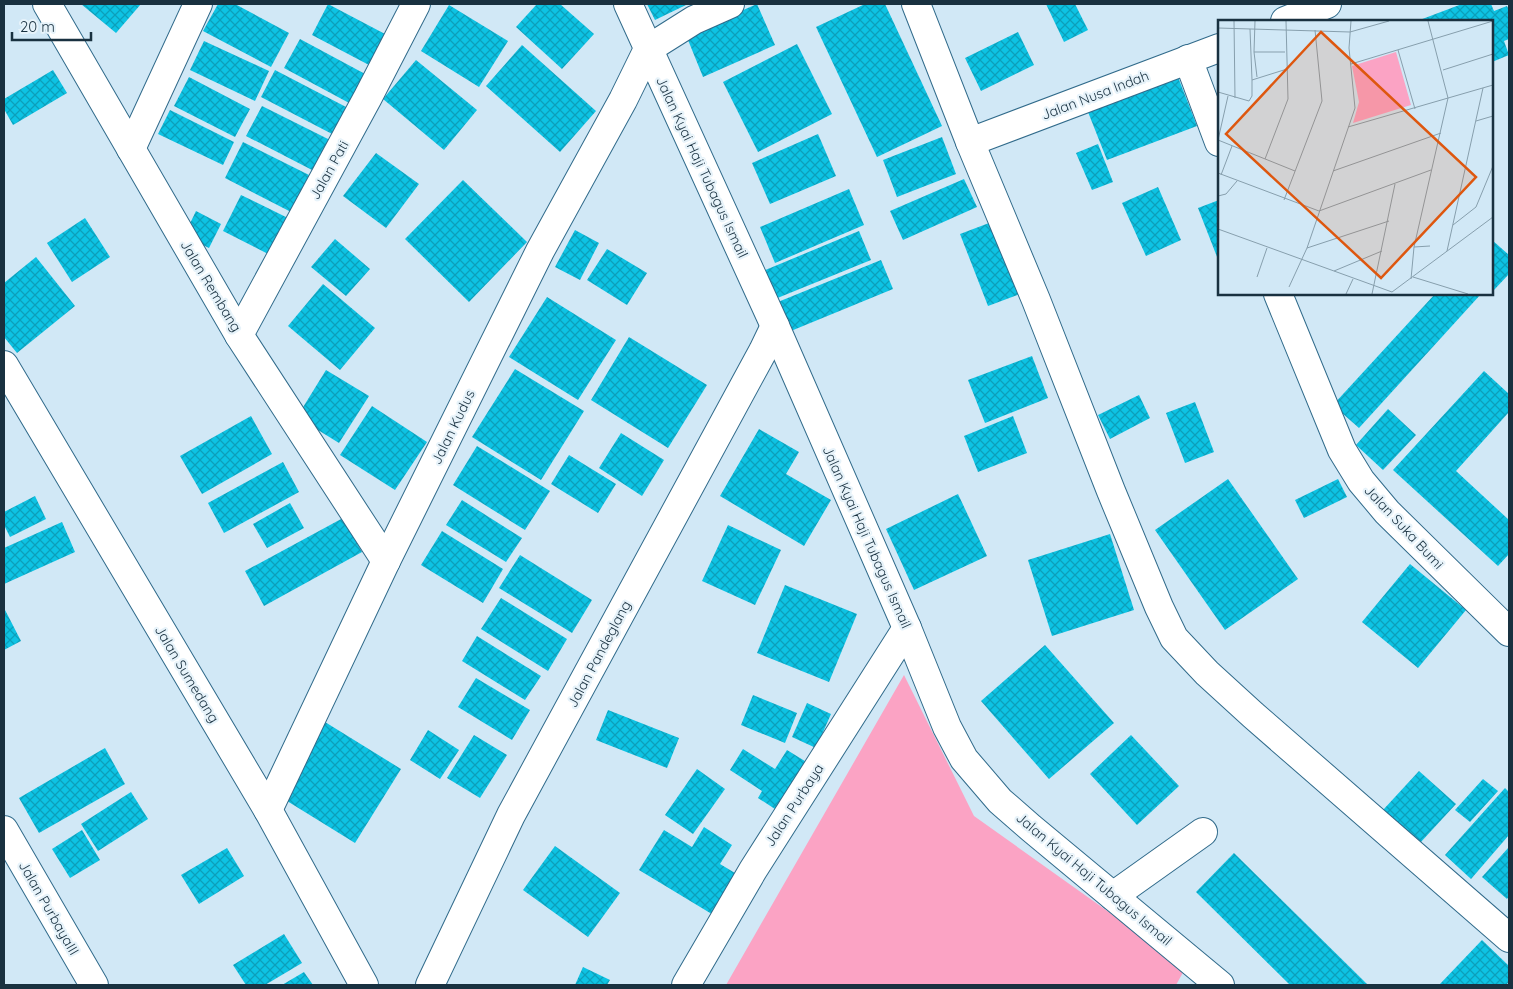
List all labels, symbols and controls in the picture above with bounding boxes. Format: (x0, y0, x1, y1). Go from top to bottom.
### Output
scale bar (12, 10, 91, 42)
text: 20 m (20, 17, 55, 36)
inset map (1218, 20, 1493, 295)
street label: Jalan Nusa Indah (1039, 66, 1151, 124)
street label: Jalan Kyai Haji Tubagus Ismail (652, 74, 752, 260)
street label: Jalan Pati (305, 137, 353, 203)
street label: Jalan Rembang (177, 237, 245, 335)
street label: Jalan Kudus (427, 387, 479, 467)
street label: Jalan Kyai Haji Tubagus Ismail (819, 443, 915, 631)
street label: Jalan Suka Bumi (1360, 481, 1448, 573)
street label: Jalan Pandeglang (563, 597, 635, 711)
street label: Jalan Sumedang (151, 622, 223, 726)
street label: Jalan Purbaya (761, 760, 827, 850)
street label: Jalan Kyai Haji Tubagus Ismail (1012, 808, 1176, 950)
street label: Jalan PurbayaIII (15, 858, 83, 958)

